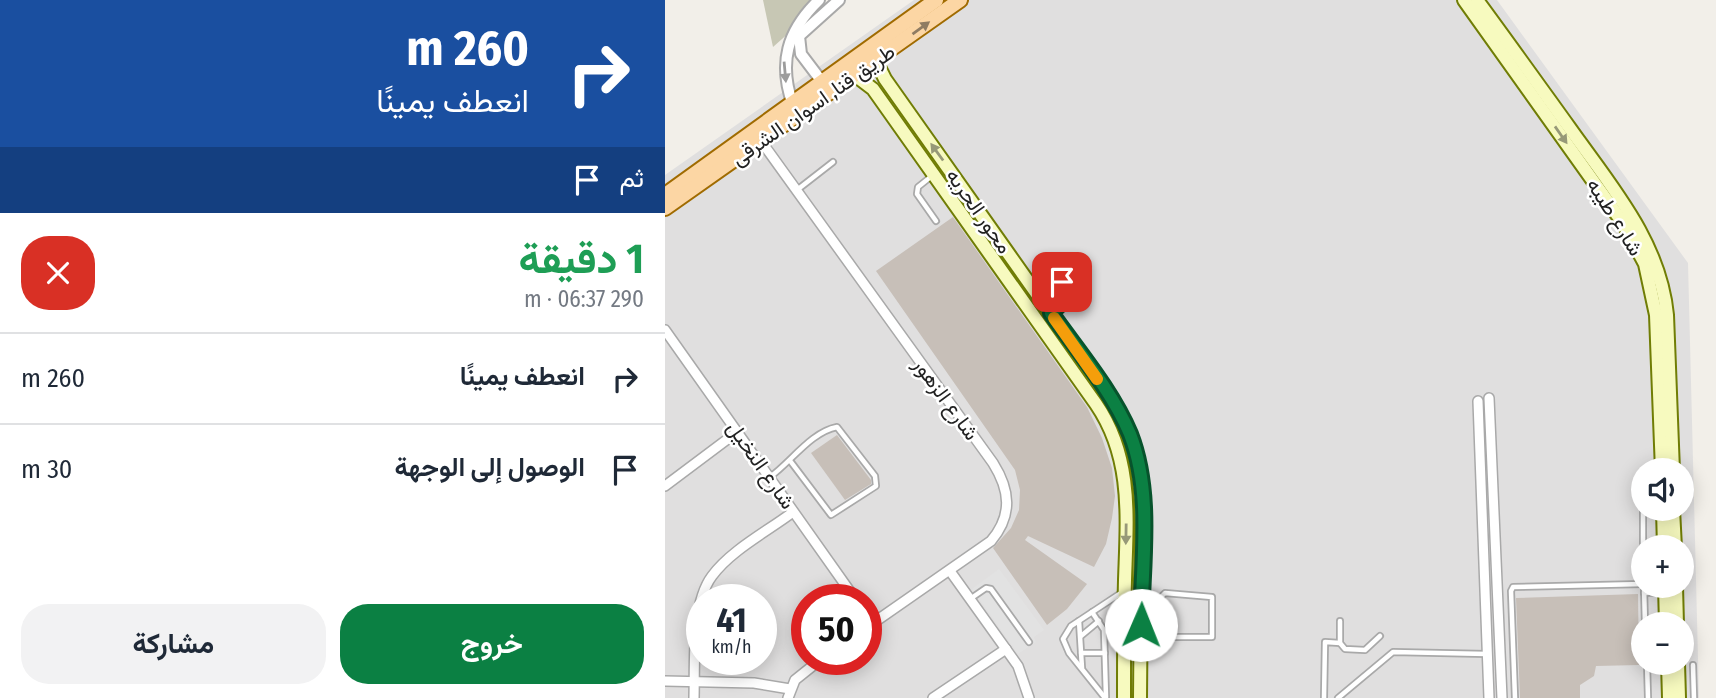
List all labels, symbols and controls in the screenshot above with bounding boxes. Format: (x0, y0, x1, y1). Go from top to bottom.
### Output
text: 260 m (406, 19, 529, 78)
one-way arrow (912, 21, 930, 35)
icon: right (553, 28, 644, 119)
street label: طريق قنا, اسوان الشرقى (726, 39, 900, 171)
one-way arrow (780, 61, 791, 83)
text: انعطف يمينًا (376, 82, 529, 120)
one-way arrow (1554, 126, 1568, 144)
one-way arrow (930, 143, 944, 161)
icon: arrive (568, 161, 606, 199)
text: ثم (620, 163, 644, 194)
street label: محور الحريه (940, 164, 1018, 258)
street label: شارع طيبه (1580, 173, 1649, 261)
text: 1 دقيقة (518, 234, 644, 284)
button: close (21, 236, 95, 310)
pin (1032, 252, 1092, 312)
icon: arrive (1043, 263, 1081, 301)
text: 290 m · 06:37 (524, 285, 644, 313)
street label: شارع الزهور (906, 352, 985, 446)
icon: right (606, 360, 644, 398)
text: انعطف يمينًا (460, 361, 585, 392)
text: 260 m (21, 363, 85, 394)
street label: شارع النخيل (720, 416, 801, 515)
icon: arrive (606, 451, 644, 489)
text: الوصول إلى الوجهة (394, 452, 585, 483)
text: 30 m (21, 454, 72, 485)
map controls (1631, 458, 1694, 675)
button: sound (1631, 458, 1694, 521)
one-way arrow (1121, 523, 1132, 545)
button: + (1631, 535, 1694, 598)
speed limit sign: 50 (791, 584, 882, 675)
position arrow (1104, 588, 1178, 662)
text: 41 (716, 599, 747, 641)
button: مشاركة (21, 604, 326, 684)
button: خروج (340, 604, 644, 684)
button: − (1631, 612, 1694, 675)
text: km/h (711, 636, 752, 658)

